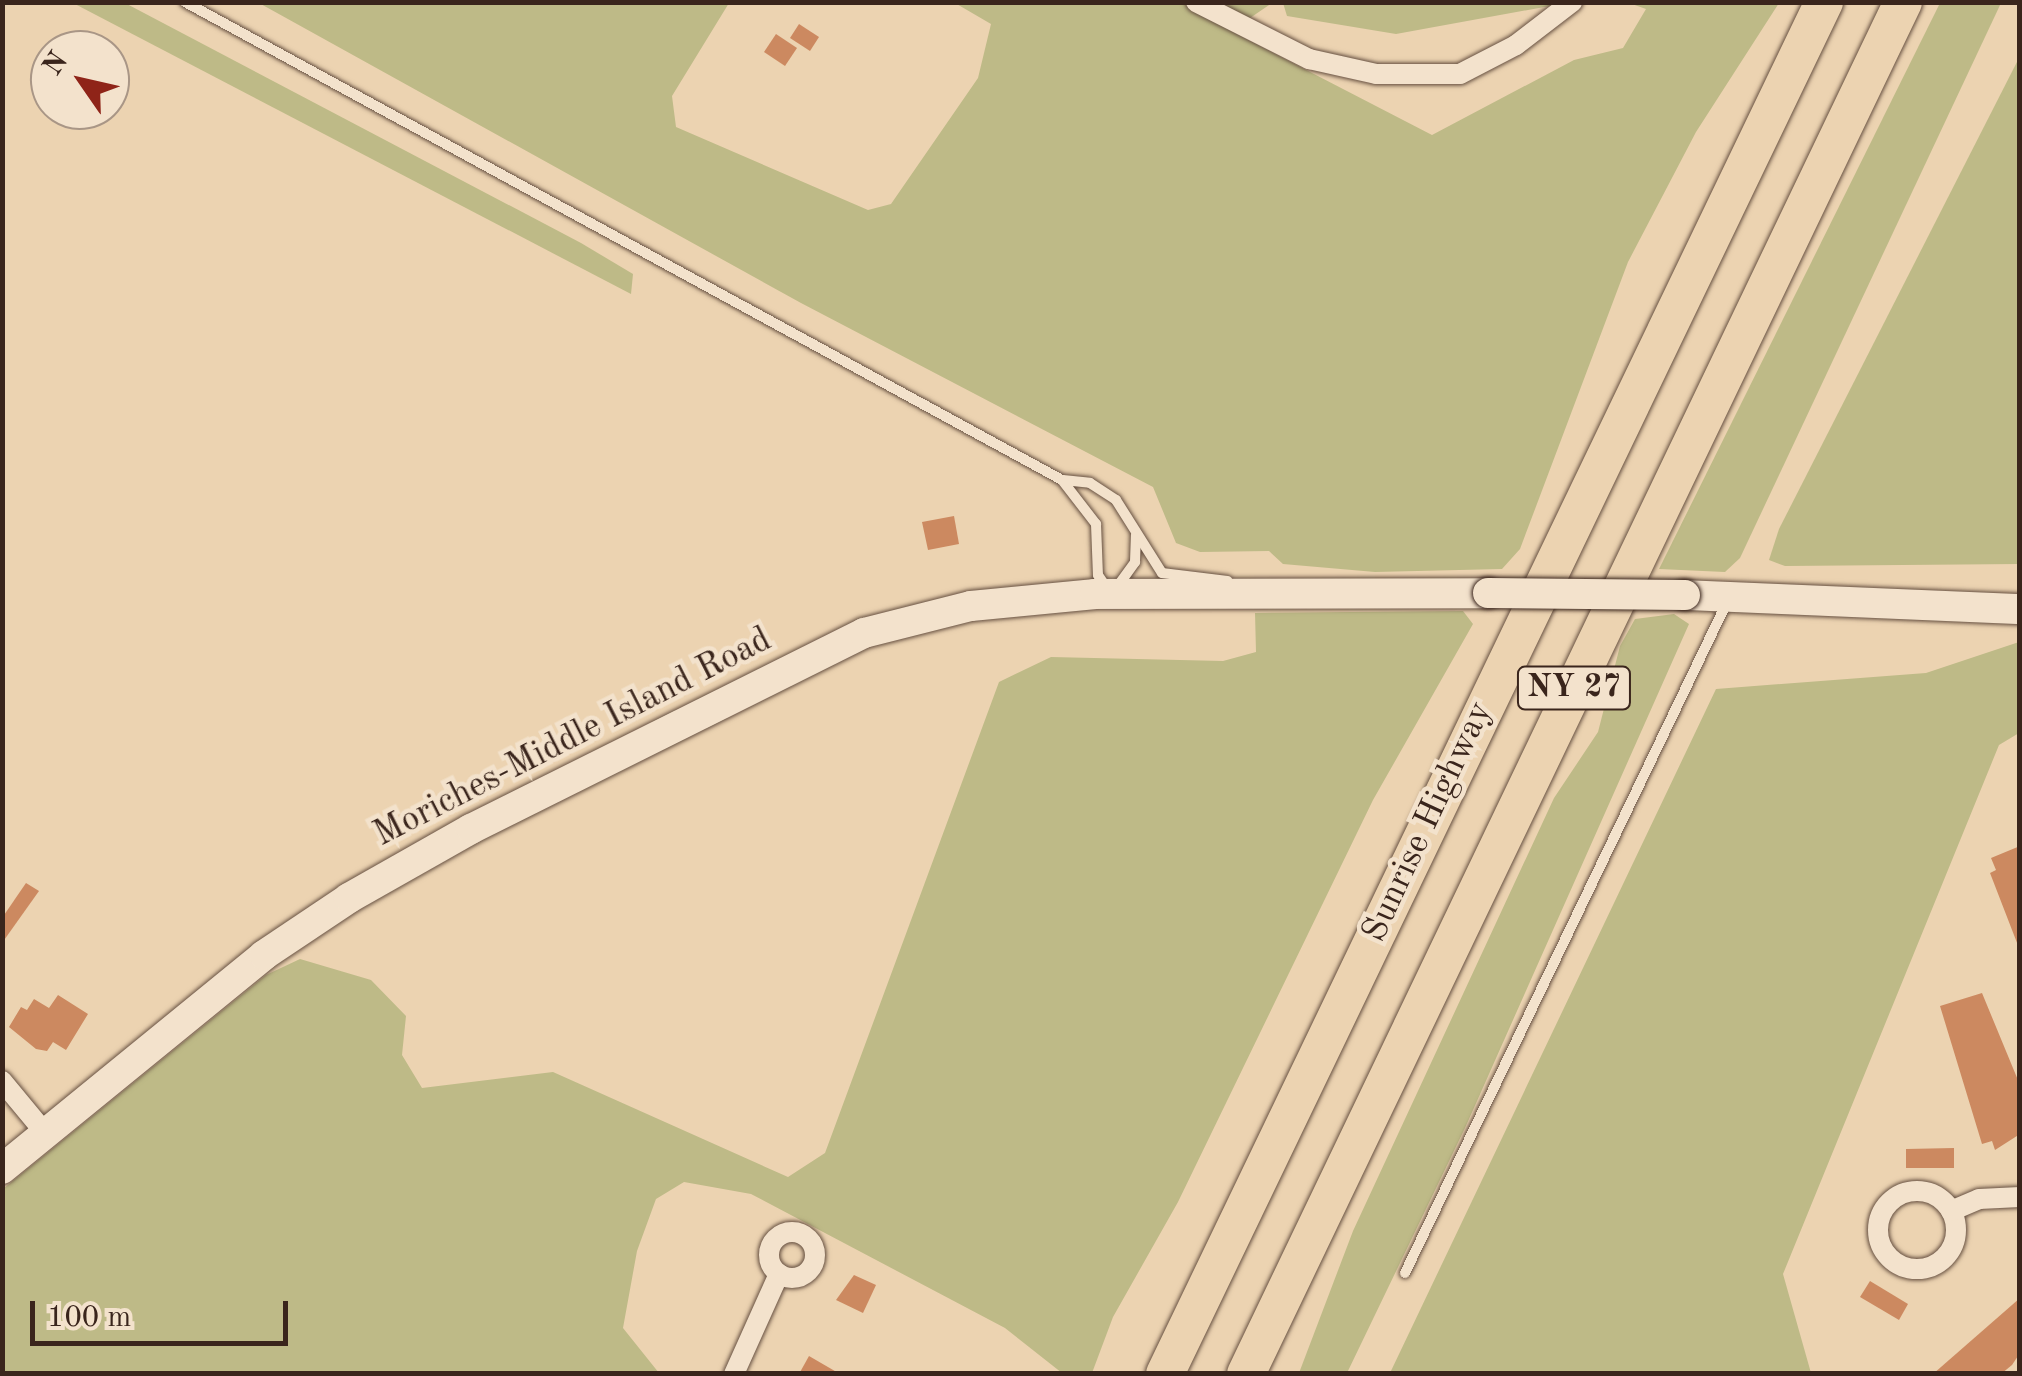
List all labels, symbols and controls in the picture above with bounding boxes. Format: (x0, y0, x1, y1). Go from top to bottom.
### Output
north arrow (30, 30, 130, 130)
text: N (39, 48, 74, 81)
street label: Moriches-Middle Island Road (367, 619, 779, 857)
road number: NY 27 (1516, 661, 1632, 715)
street label: Sunrise Highway (1354, 695, 1502, 949)
scale bar (35, 1281, 292, 1343)
text: 100 m (47, 1303, 131, 1333)

